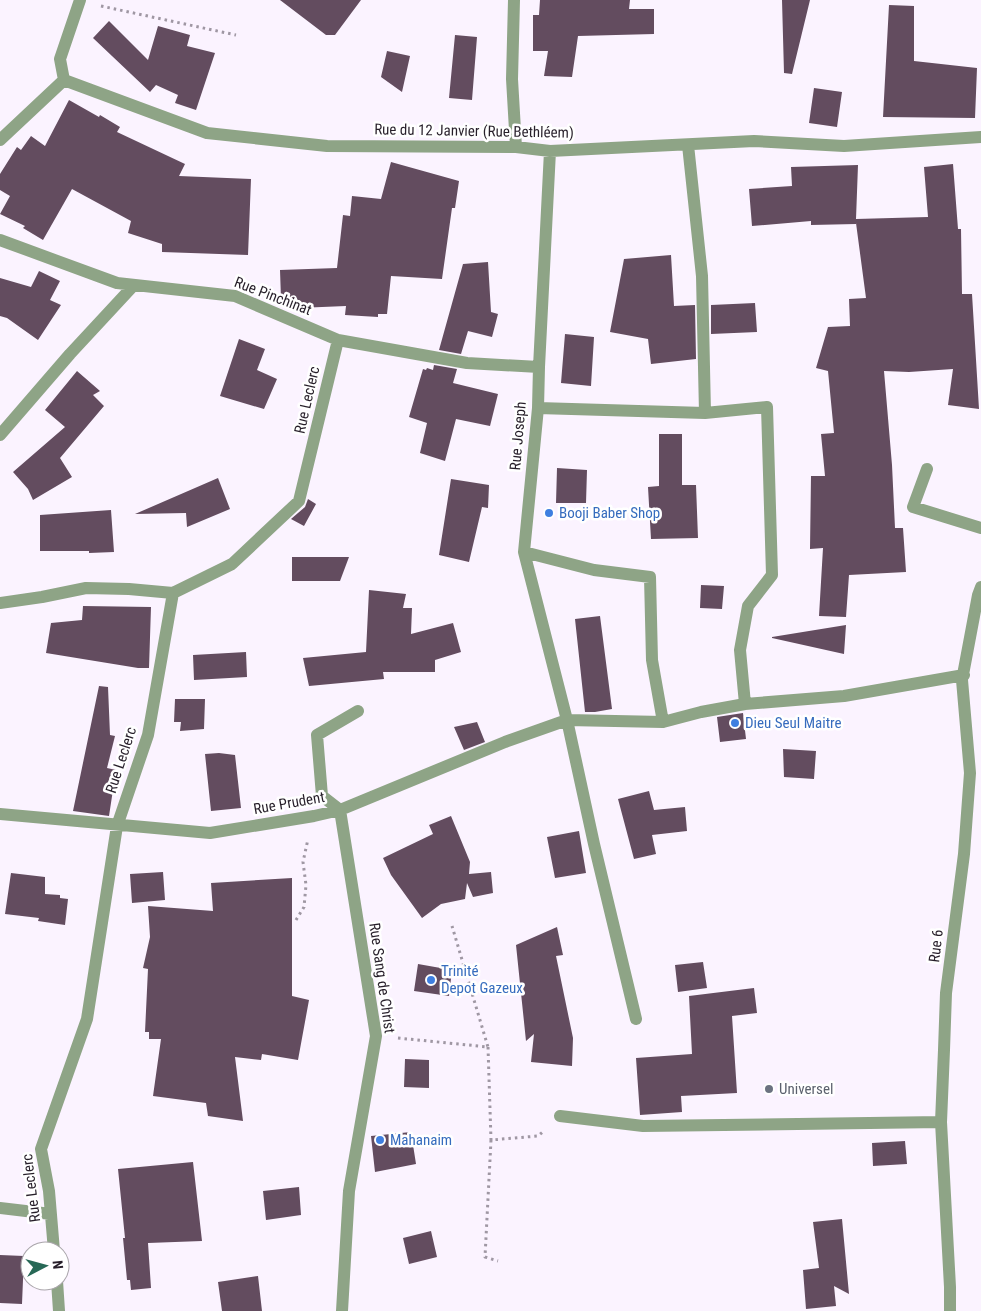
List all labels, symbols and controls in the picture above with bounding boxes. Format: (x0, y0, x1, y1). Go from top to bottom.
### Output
street label: Rue du 12 Janvier (Rue Bethléem) (374, 120, 574, 142)
street label: Rue Pinchinat (232, 273, 314, 319)
street label: Rue Leclerc (291, 364, 324, 435)
street label: Rue Joseph (506, 401, 530, 471)
place label: Booji Baber Shop (559, 504, 660, 522)
marker: Booji Baber Shop (543, 507, 555, 519)
place label: Dieu Seul Maitre (745, 714, 842, 732)
marker: Dieu Seul Maitre (729, 717, 741, 729)
street label: Rue Leclerc (102, 725, 140, 795)
street label: Rue Prudent (252, 788, 326, 818)
street label: Rue Sang de Christ (365, 921, 399, 1035)
street label: Rue 6 (925, 928, 947, 964)
place label: Trinité Depot Gazeux (441, 962, 523, 997)
marker: Trinité Depot Gazeux (425, 974, 437, 986)
place label: Universel (779, 1080, 833, 1098)
marker: Universel (763, 1083, 775, 1095)
place label: Mahanaim (390, 1131, 452, 1149)
marker: Mahanaim (374, 1134, 386, 1146)
street label: Rue Leclerc (18, 1153, 44, 1223)
north arrow (20, 1241, 70, 1291)
text: N (50, 1260, 66, 1270)

